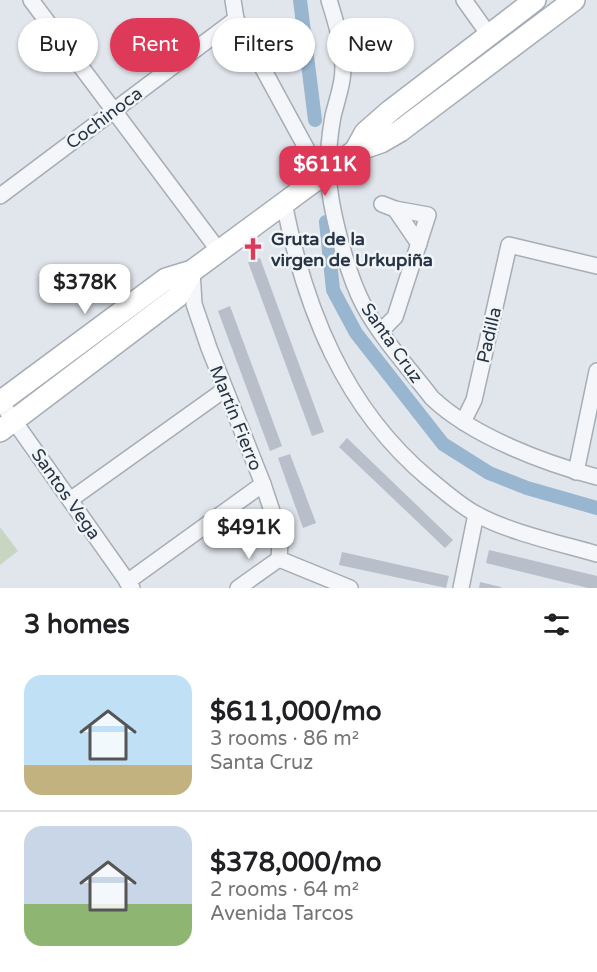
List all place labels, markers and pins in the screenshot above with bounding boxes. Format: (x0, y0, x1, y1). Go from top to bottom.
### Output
pin: $611K (283, 146, 367, 197)
place label: Gruta de la virgen de Urkupiña (271, 228, 433, 271)
church icon: Gruta de la virgen de Urkupiña (240, 236, 266, 262)
pin: $378K (43, 264, 127, 315)
pin: $491K (207, 509, 291, 560)

